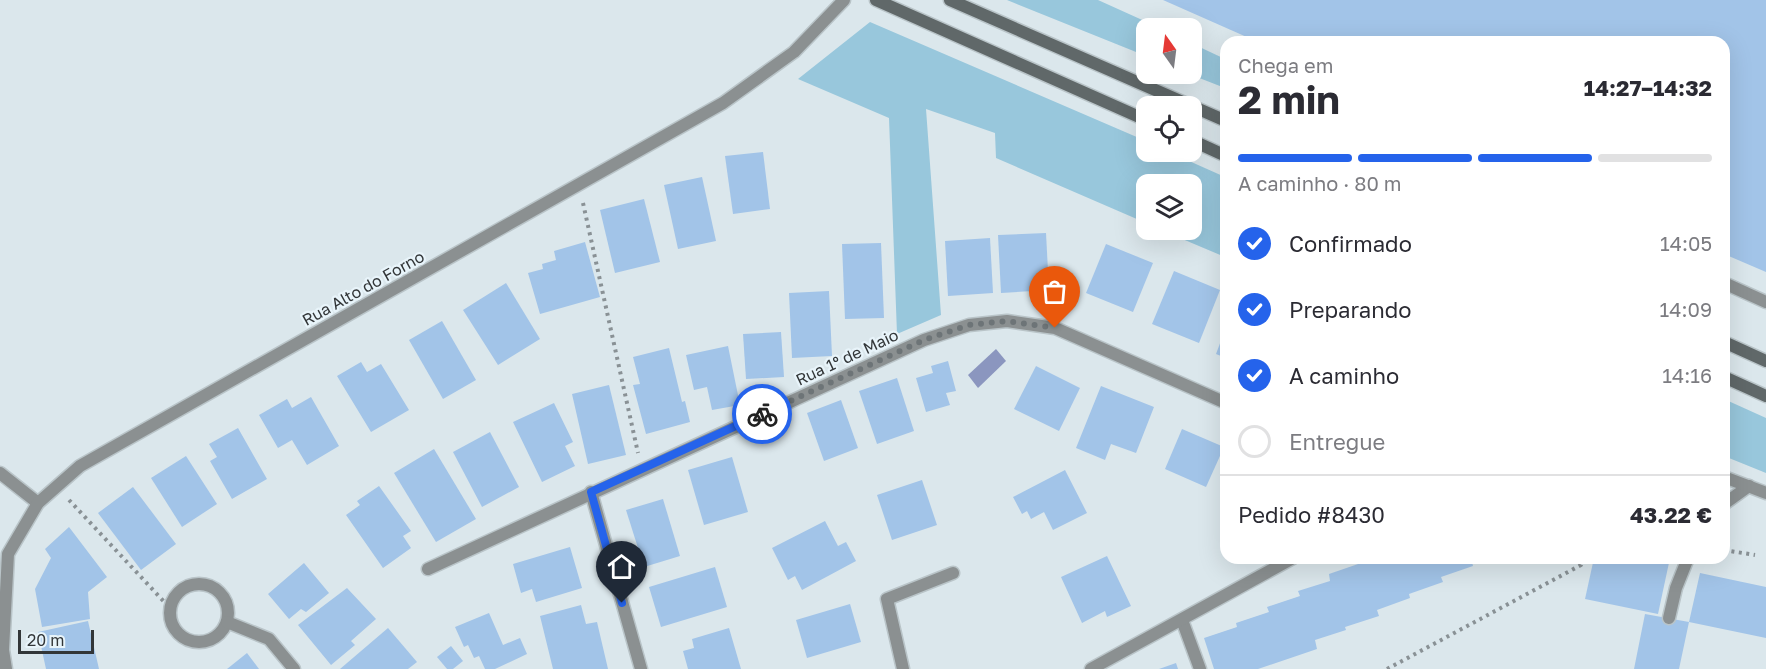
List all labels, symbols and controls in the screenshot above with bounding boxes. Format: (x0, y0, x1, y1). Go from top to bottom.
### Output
north arrow (1136, 18, 1202, 84)
map controls (1136, 18, 1202, 240)
text: Chega em (1238, 53, 1333, 77)
text: 14:27–14:32 (1584, 74, 1712, 101)
text: 2 min (1238, 76, 1340, 123)
button: locate (1136, 96, 1202, 162)
text: A caminho · 80 m (1238, 171, 1402, 195)
button: layers (1136, 174, 1202, 240)
icon: check (1238, 227, 1271, 260)
text: Confirmado (1289, 230, 1412, 257)
text: 14:05 (1660, 231, 1712, 255)
street label: Rua Alto do Forno (298, 246, 428, 330)
pin (1029, 266, 1080, 328)
icon: bag (1038, 275, 1071, 308)
icon: check (1238, 293, 1271, 326)
text: Preparando (1289, 296, 1412, 323)
text: 14:09 (1660, 297, 1712, 321)
street label: Rua 1º de Maio (793, 324, 901, 390)
icon: check (1238, 359, 1271, 392)
text: A caminho (1289, 362, 1399, 389)
text: 14:16 (1662, 363, 1712, 387)
courier (732, 384, 792, 444)
icon: bike (746, 398, 779, 431)
text: Entregue (1289, 428, 1385, 455)
text: Pedido #8430 (1238, 501, 1385, 528)
text: 43.22 € (1630, 501, 1712, 528)
pin (596, 541, 647, 603)
icon: home (605, 550, 638, 583)
scale bar (18, 627, 94, 654)
text: 20 m (27, 630, 64, 650)

